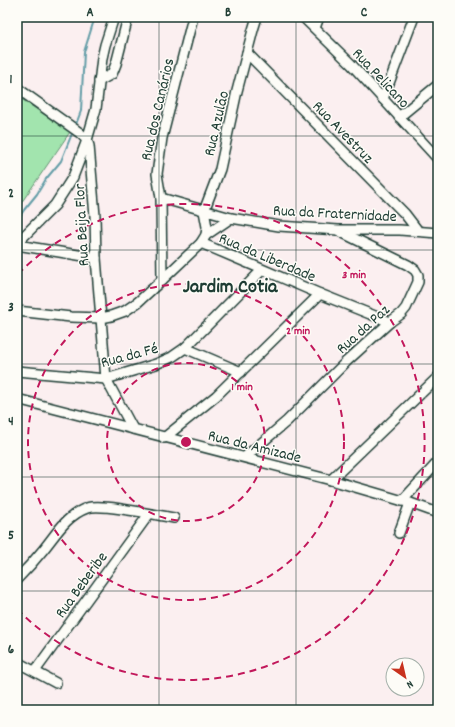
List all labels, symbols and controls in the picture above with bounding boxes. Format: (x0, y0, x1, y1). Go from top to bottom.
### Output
text: A (86, 4, 94, 23)
text: B (225, 4, 231, 23)
text: C (361, 4, 368, 23)
street label: Rua Pelicano (346, 43, 414, 114)
street label: Rua dos Canários (135, 56, 181, 163)
text: 1 (10, 71, 13, 90)
street label: Rua Azulão (199, 89, 236, 159)
street label: Rua Avestruz (306, 96, 378, 169)
street label: Rua Beija Flor (69, 183, 96, 267)
text: 2 (8, 185, 14, 204)
street label: Rua da Fraternidade (272, 200, 397, 229)
street label: Rua da Liberdade (215, 228, 319, 289)
text: 3 min (342, 267, 366, 284)
district label: Jardim Cotia (183, 274, 278, 302)
text: 3 (8, 299, 14, 318)
street label: Rua da Paz (332, 299, 396, 360)
text: 2 min (286, 323, 310, 340)
street label: Rua da Fé (98, 338, 161, 375)
text: 1 min (231, 379, 253, 396)
text: 4 (8, 413, 14, 432)
street label: Rua da Amizade (205, 425, 303, 470)
centre of rings (179, 435, 193, 449)
text: 5 (8, 527, 14, 546)
street label: Rua Beberibe (50, 547, 114, 623)
text: 6 (8, 641, 15, 660)
north arrow (385, 657, 425, 697)
text: N (402, 675, 416, 692)

